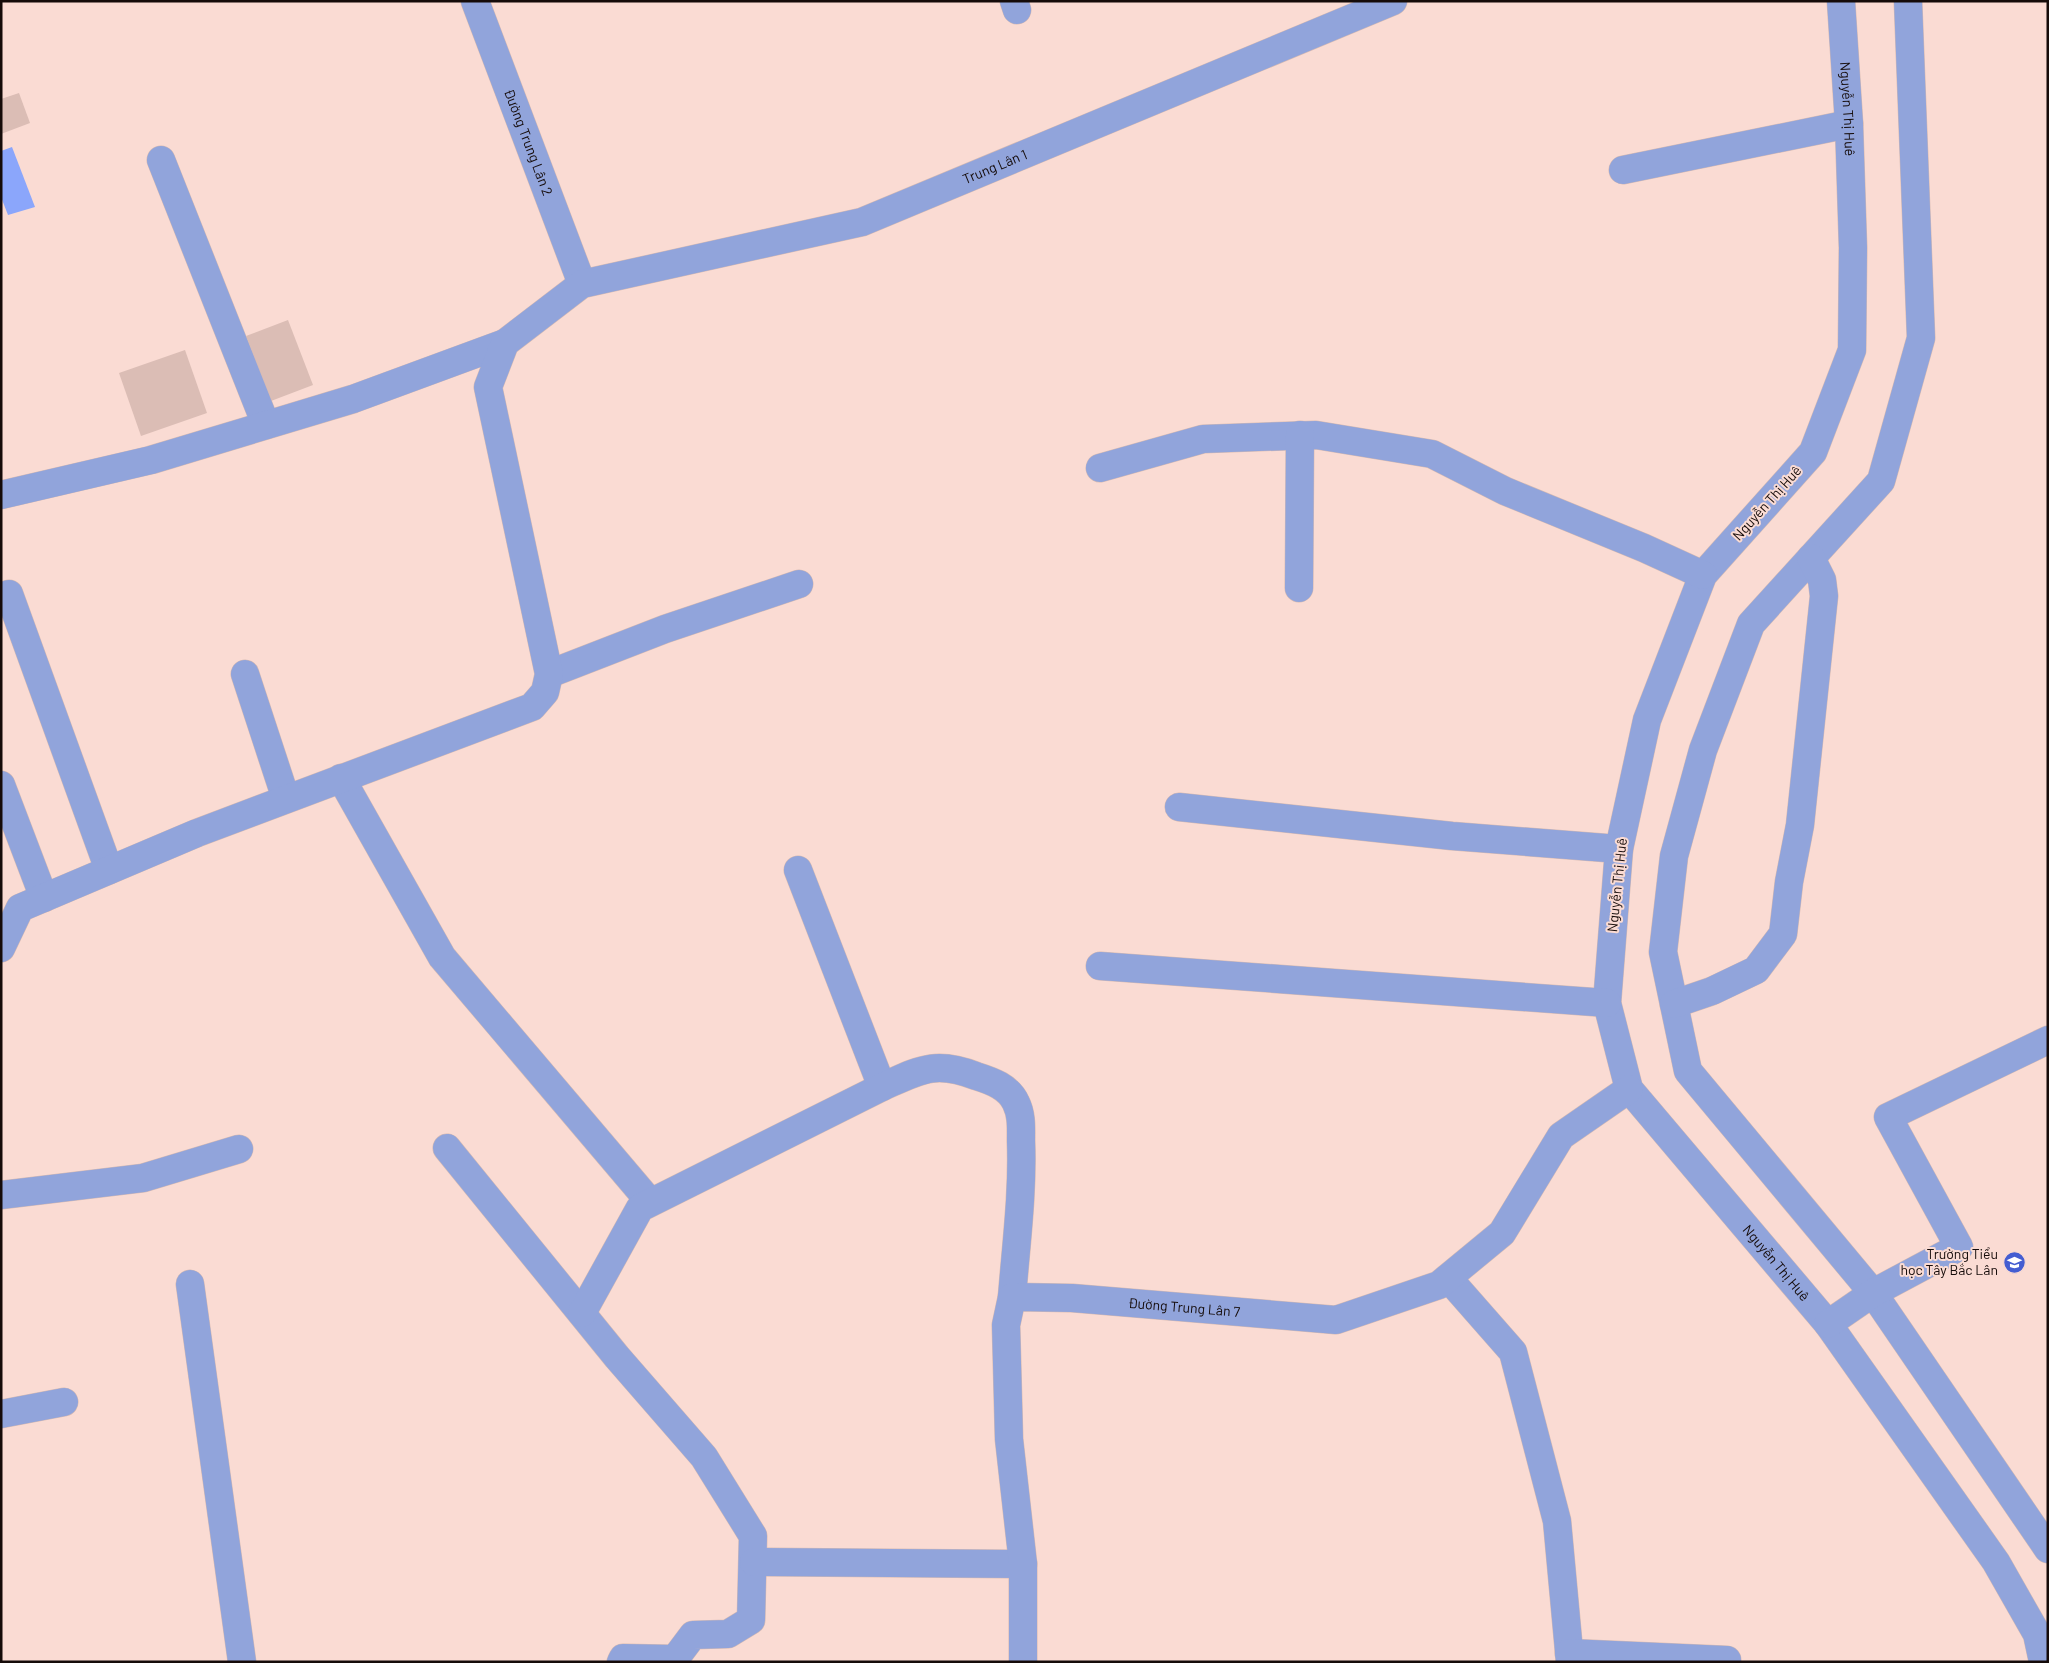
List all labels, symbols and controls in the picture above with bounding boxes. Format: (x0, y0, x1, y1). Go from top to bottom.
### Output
street label: Nguyễn Thị Huê (1837, 61, 1859, 156)
street label: Đường Trung Lân 2 (501, 86, 557, 198)
street label: Trung Lân 1 (960, 145, 1029, 187)
street label: Nguyễn Thị Huê (1729, 462, 1805, 543)
street label: Nguyễn Thị Huê (1603, 837, 1630, 933)
street label: Nguyễn Thị Huê (1740, 1221, 1814, 1304)
place label: Trường Tiểu học Tây Bắc Lân (1900, 1245, 1998, 1278)
school or university icon: Trường Tiểu học Tây Bắc Lân (2002, 1250, 2026, 1274)
street label: Đường Trung Lân 7 (1128, 1294, 1241, 1320)

